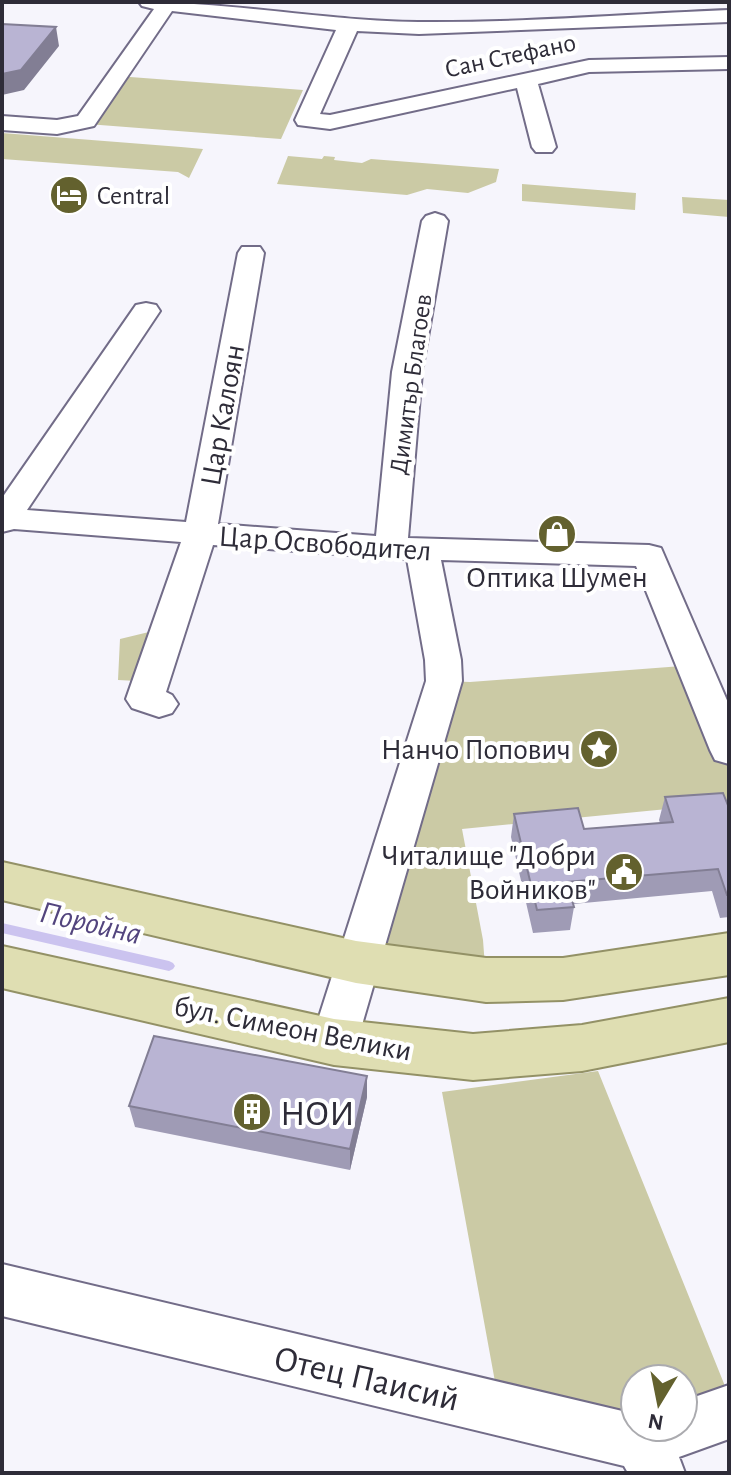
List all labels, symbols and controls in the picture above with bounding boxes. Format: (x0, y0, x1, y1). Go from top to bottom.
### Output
street label: Сан Стефано (442, 29, 578, 83)
hotel icon: Central (48, 174, 90, 216)
place label: Central (97, 183, 170, 209)
street label: Димитър Благоев (385, 292, 437, 476)
street label: Цар Калоян (196, 342, 250, 488)
shop icon: Оптика Шумен (536, 513, 578, 555)
street label: Цар Освободител (218, 522, 432, 566)
place label: Оптика Шумен (466, 563, 648, 593)
place icon: Нанчо Попович (578, 728, 620, 770)
place label: Нанчо Попович (381, 735, 571, 765)
place label: Читалище "Добри Войников" (381, 841, 596, 905)
public building icon: Читалище "Добри Войников" (603, 851, 645, 893)
water label: Поройна (37, 896, 145, 951)
street label: бул. Симеон Велики (172, 991, 414, 1067)
building icon: НОИ (231, 1091, 273, 1133)
place label: НОИ (280, 1096, 355, 1132)
street label: Отец Паисий (270, 1340, 463, 1418)
north arrow (619, 1363, 699, 1443)
text: N (646, 1410, 665, 1434)

